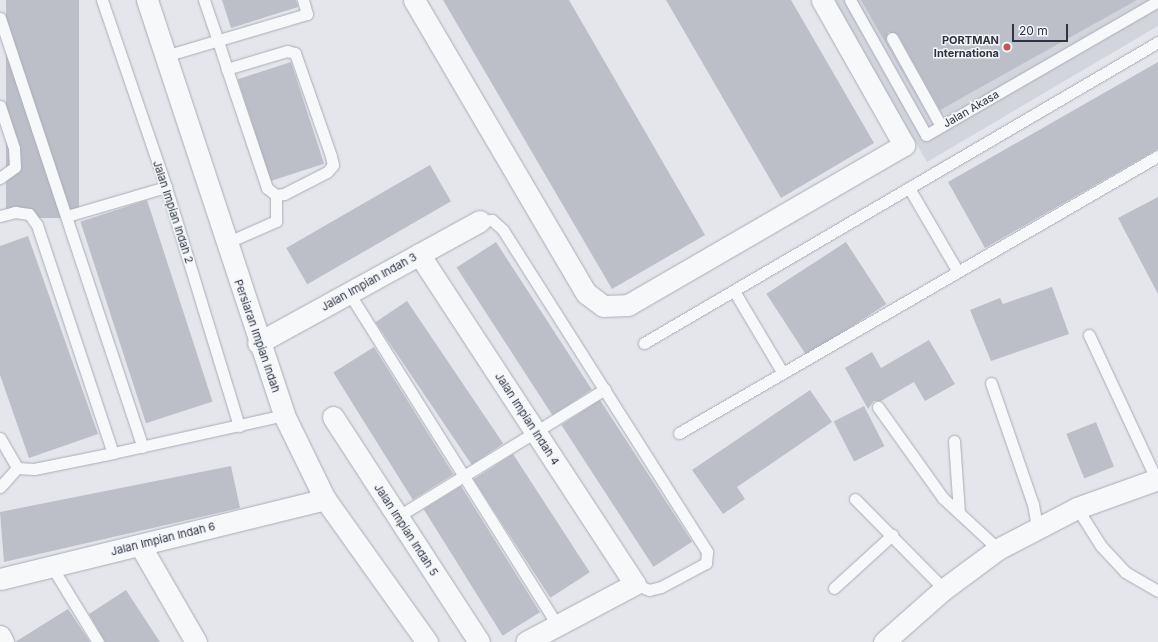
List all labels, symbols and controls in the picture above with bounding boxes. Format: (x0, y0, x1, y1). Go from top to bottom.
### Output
scale bar (1014, 16, 1070, 42)
text: 20 m (1019, 23, 1048, 38)
place label: PORTMAN Internationa (934, 34, 999, 60)
marker: PORTMAN Internationa (1002, 42, 1012, 52)
street label: Jalan Akasa (941, 88, 1001, 130)
street label: Jalan Impian Indah 2 (150, 159, 196, 265)
street label: Jalan Impian Indah 3 (319, 250, 419, 314)
street label: Persiaran Impian Indah (231, 278, 283, 394)
street label: Jalan Impian Indah 4 (492, 370, 562, 468)
street label: Jalan Impian Indah 5 (371, 481, 441, 579)
street label: Jalan Impian Indah 6 (109, 520, 217, 558)

